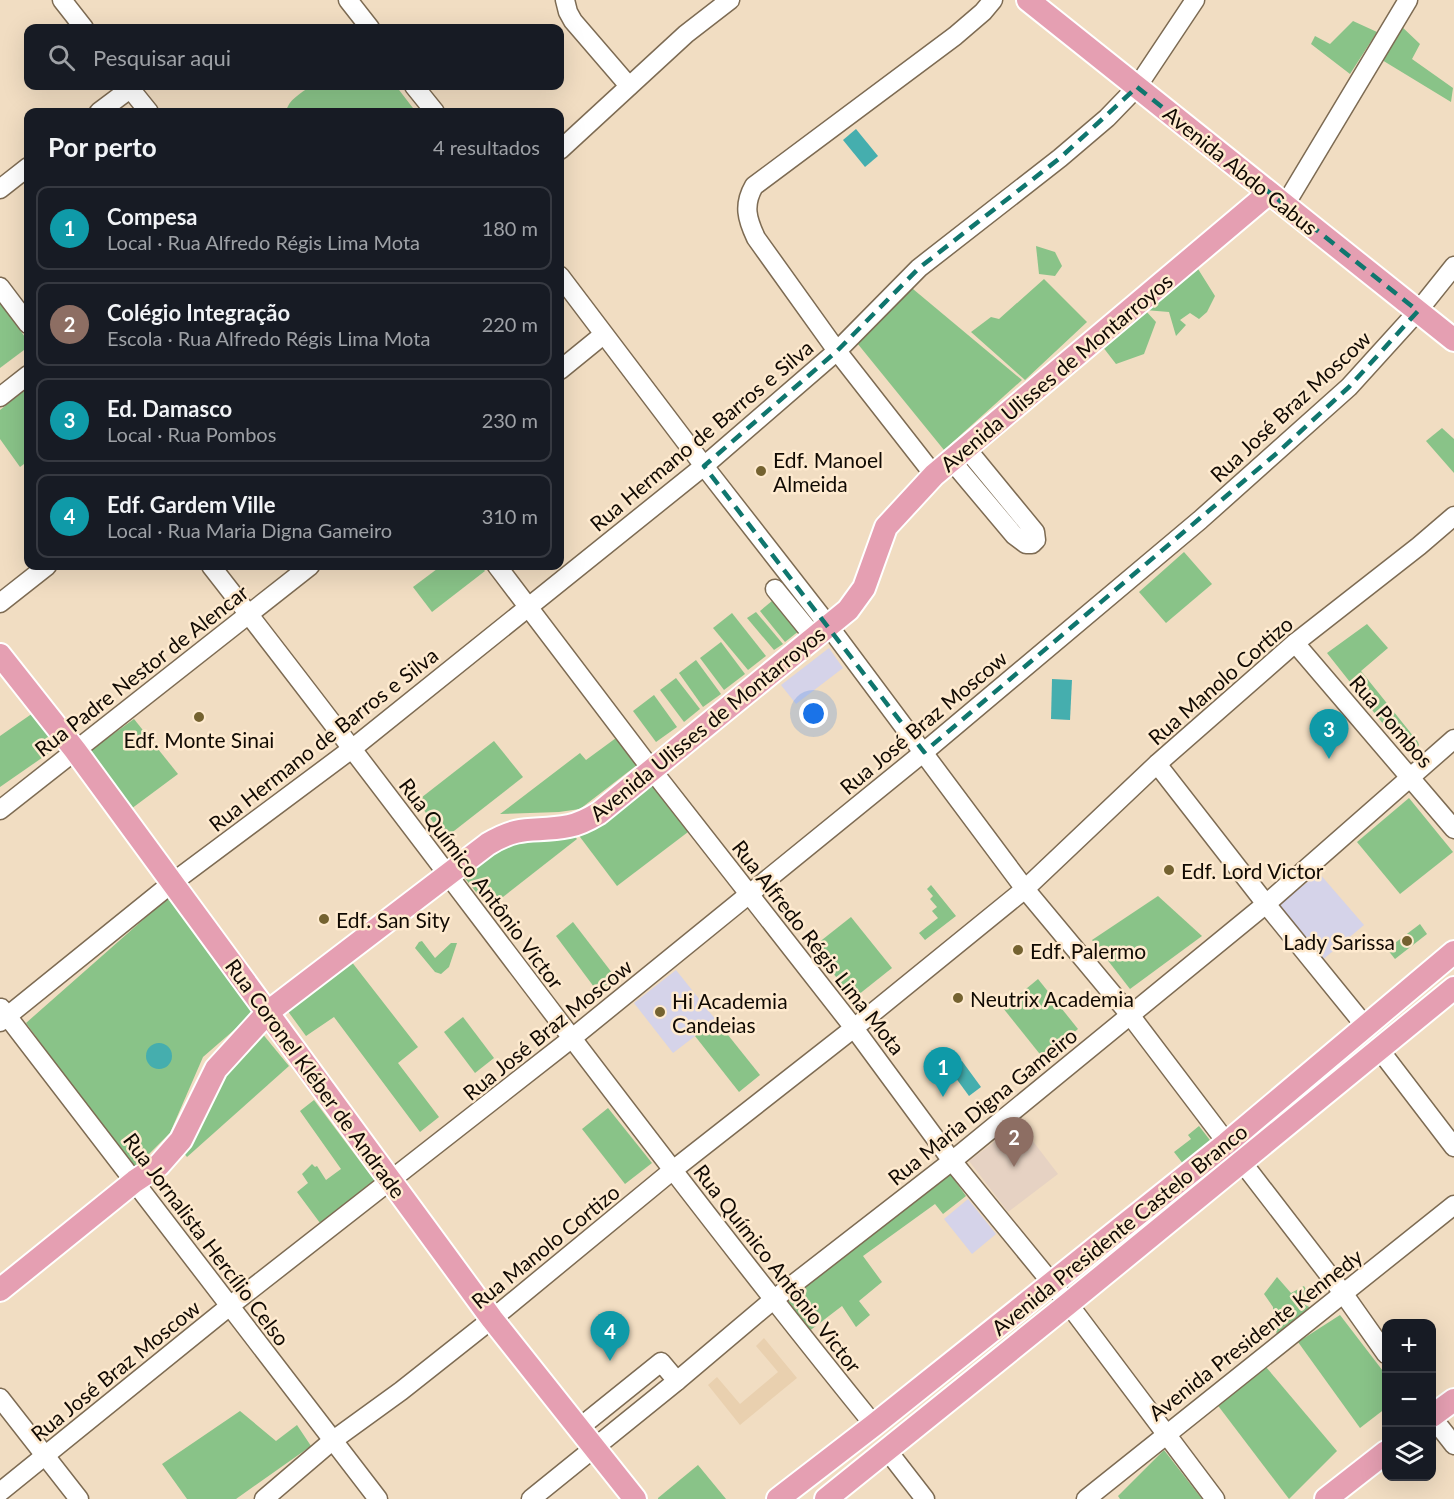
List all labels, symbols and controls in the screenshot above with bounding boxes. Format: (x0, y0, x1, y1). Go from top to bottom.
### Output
search box (24, 24, 564, 90)
icon: search (45, 41, 78, 74)
text: Pesquisar aqui (93, 44, 231, 71)
street label: Avenida Abdo Cabus (1159, 100, 1323, 240)
text: Por perto (48, 131, 157, 163)
text: 4 resultados (433, 135, 540, 159)
text: Compesa (107, 203, 197, 230)
text: 1 (64, 216, 75, 240)
text: 180 m (482, 216, 538, 240)
text: Local · Rua Alfredo Régis Lima Mota (107, 230, 420, 254)
street label: Avenida Ulisses de Montarroyos (935, 268, 1177, 476)
text: Colégio Integração (107, 299, 290, 326)
text: 2 (64, 312, 75, 336)
text: 220 m (482, 312, 538, 336)
street label: Rua José Braz Moscow (1205, 325, 1376, 487)
text: Escola · Rua Alfredo Régis Lima Mota (107, 326, 430, 350)
street label: Rua Hermano de Barros e Silva (584, 334, 818, 536)
text: Ed. Damasco (107, 395, 232, 422)
text: 3 (64, 408, 75, 432)
text: 230 m (482, 408, 538, 432)
text: Local · Rua Pombos (107, 422, 276, 446)
place label: Edf. Manoel Almeida (773, 447, 883, 496)
marker: Edf. Manoel Almeida (754, 464, 768, 478)
text: Edf. Gardem Ville (107, 491, 275, 518)
text: 4 (64, 504, 75, 528)
text: 310 m (482, 504, 538, 528)
text: Local · Rua Maria Digna Gameiro (107, 518, 392, 542)
street label: Rua Padre Nestor de Alencar (29, 579, 253, 761)
street label: Rua Manolo Cortizo (1143, 610, 1297, 750)
street label: Avenida Ulisses de Montarroyos (584, 620, 830, 826)
street label: Rua Hermano de Barros e Silva (204, 642, 442, 836)
street label: Rua José Braz Moscow (835, 645, 1012, 799)
street label: Rua Pombos (1345, 670, 1439, 772)
your location (799, 699, 828, 728)
marker: Edf. Monte Sinai (192, 710, 206, 724)
pin: 3 (1310, 710, 1348, 759)
place label: Edf. Monte Sinai (124, 727, 274, 752)
street label: Rua Químico Antônio Victor (395, 773, 570, 993)
street label: Rua Alfredo Régis Lima Mota (728, 835, 910, 1059)
place label: Edf. Lord Victor (1181, 858, 1324, 883)
marker: Edf. Lord Victor (1162, 863, 1176, 877)
place label: Edf. San Sity (336, 907, 450, 932)
marker: Edf. San Sity (317, 912, 331, 926)
place label: Lady Sarissa (1283, 929, 1395, 954)
marker: Lady Sarissa (1400, 934, 1414, 948)
place label: Edf. Palermo (1030, 938, 1146, 963)
marker: Edf. Palermo (1011, 943, 1025, 957)
street label: Rua José Braz Moscow (458, 953, 637, 1105)
street label: Rua Coronel Kléber de Andrade (221, 954, 411, 1202)
place label: Neutrix Academia (970, 986, 1134, 1011)
place label: Hi Academia Candeias (672, 988, 788, 1037)
marker: Neutrix Academia (951, 991, 965, 1005)
marker: Hi Academia Candeias (653, 1005, 667, 1019)
street label: Rua Maria Digna Gameiro (882, 1022, 1082, 1190)
pin: 1 (924, 1048, 962, 1097)
street label: Avenida Presidente Castelo Branco (986, 1118, 1252, 1340)
pin: 2 (994, 1118, 1034, 1167)
street label: Rua Jornalista Hercílio Celso (119, 1128, 295, 1350)
street label: Rua Químico Antônio Victor (689, 1159, 867, 1377)
street label: Rua Manolo Cortizo (466, 1179, 624, 1313)
street label: Avenida Presidente Kennedy (1143, 1243, 1367, 1425)
street label: Rua José Braz Moscow (26, 1294, 205, 1446)
pin: 4 (590, 1312, 630, 1361)
map controls (1382, 1319, 1436, 1481)
button: + (1382, 1319, 1436, 1373)
button: − (1382, 1373, 1436, 1427)
button: layers (1382, 1427, 1436, 1481)

